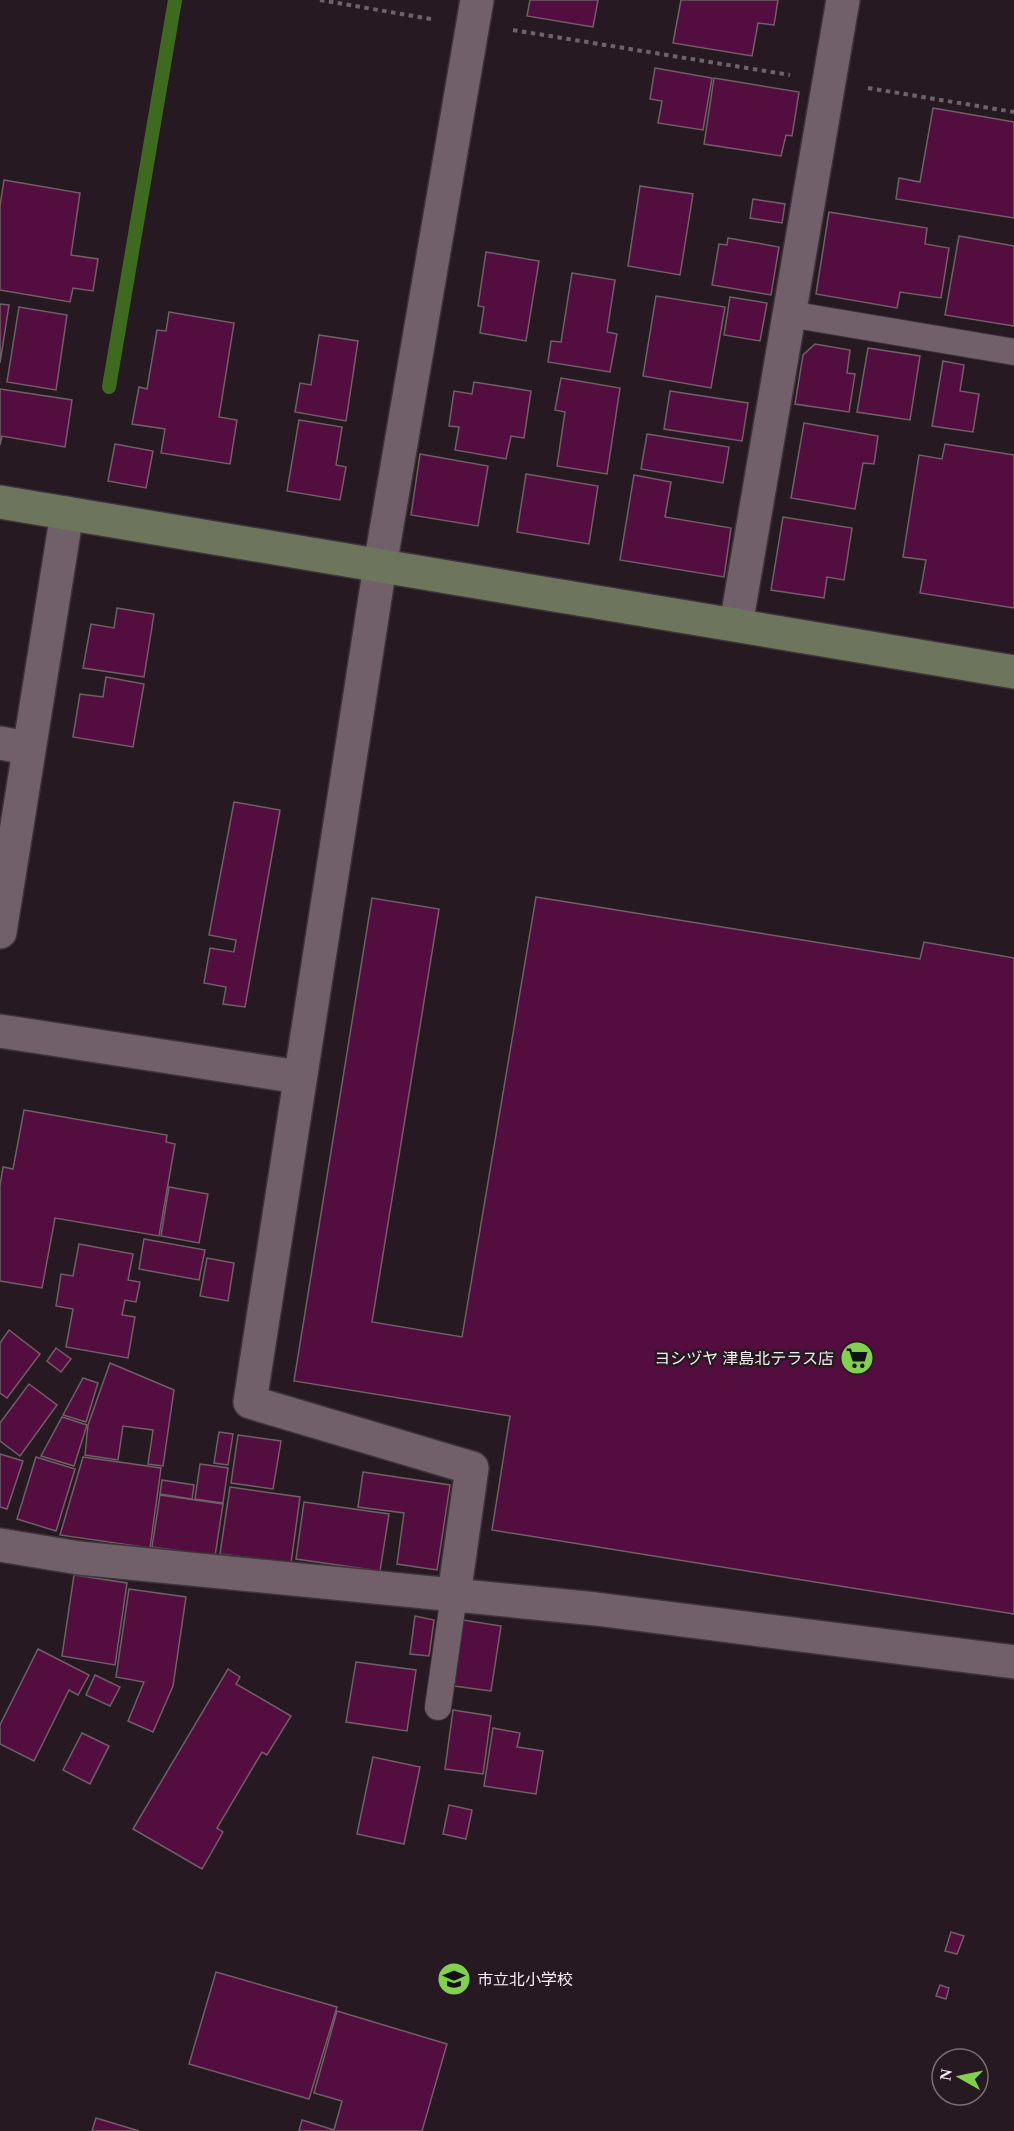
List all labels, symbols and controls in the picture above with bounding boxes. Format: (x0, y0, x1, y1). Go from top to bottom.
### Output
supermarket icon: ヨシヅヤ 津島北テラス店 (839, 1340, 875, 1376)
place label: ヨシヅヤ 津島北テラス店 (654, 1350, 834, 1367)
school or university icon: 市立北小学校 (436, 1961, 472, 1997)
place label: 市立北小学校 (477, 1971, 573, 1988)
north arrow (930, 2047, 990, 2107)
text: N (936, 2067, 955, 2082)

